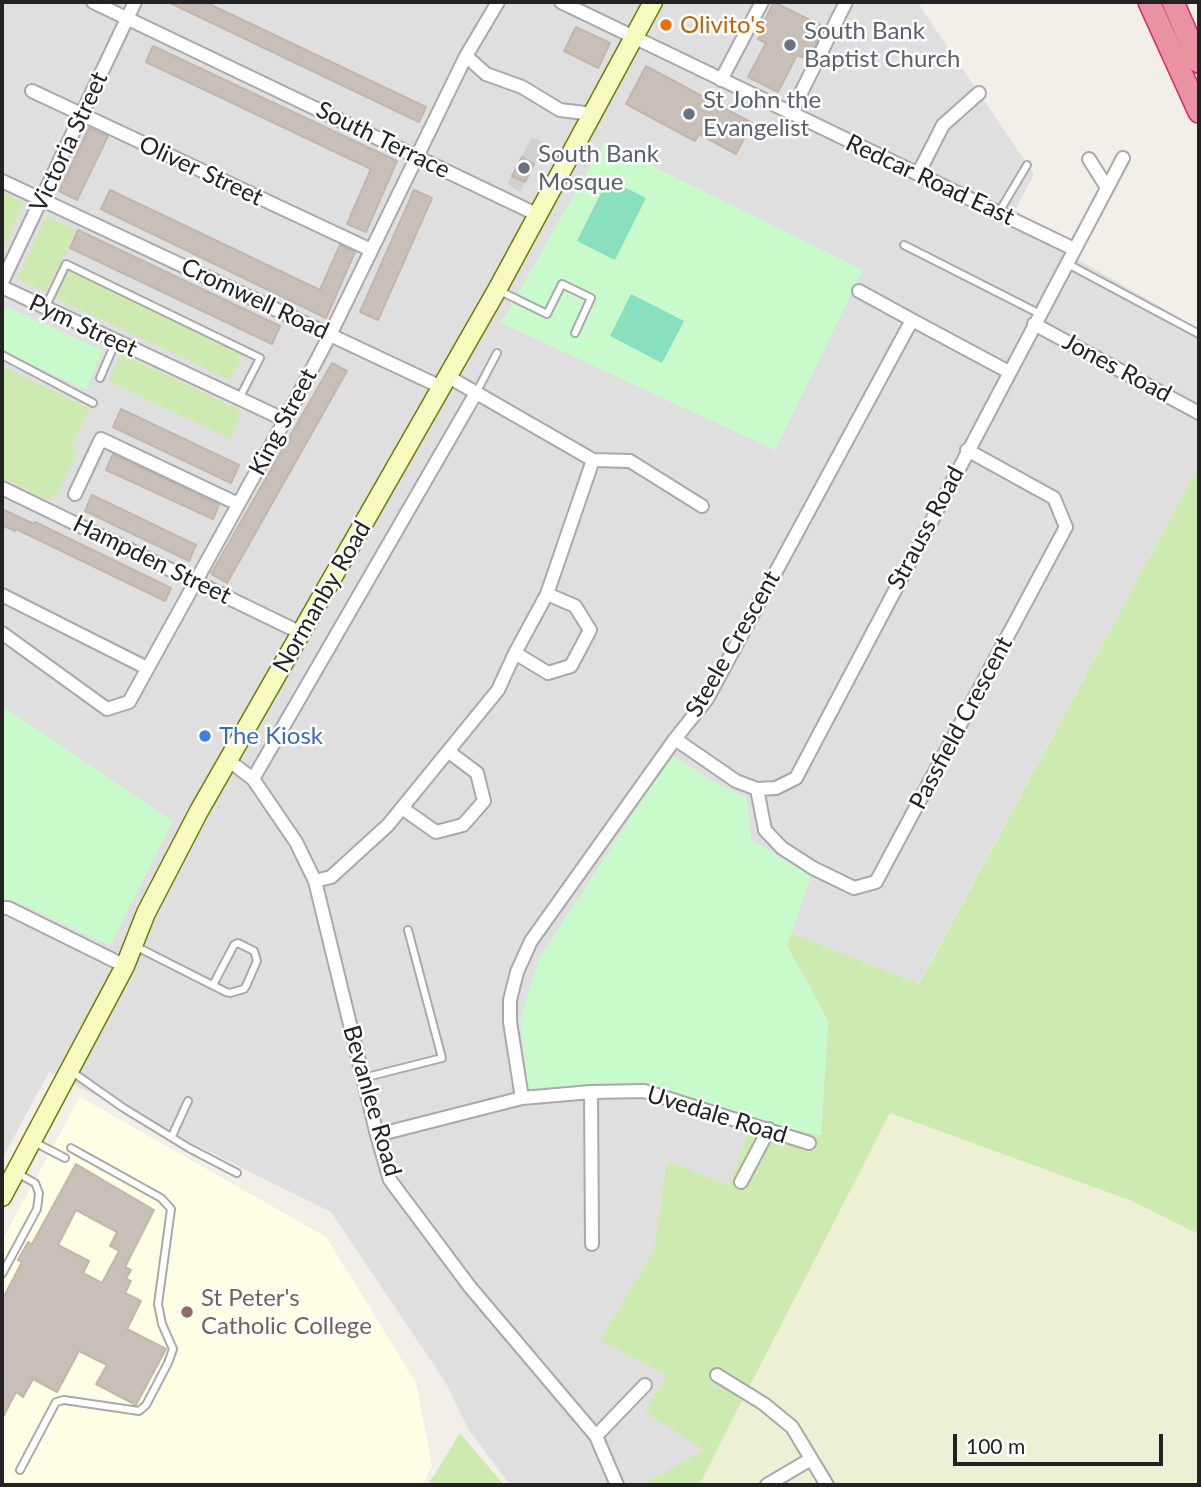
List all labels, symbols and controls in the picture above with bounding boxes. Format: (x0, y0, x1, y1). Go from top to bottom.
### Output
place label: Olivito's (680, 11, 765, 39)
marker: Olivito's (658, 17, 674, 33)
place label: South Bank Baptist Church (804, 17, 960, 73)
marker: South Bank Baptist Church (782, 37, 798, 53)
street label: Victoria Street (24, 67, 114, 217)
place label: St John the Evangelist (703, 86, 821, 142)
street label: South Terrace (311, 95, 455, 185)
marker: St John the Evangelist (681, 106, 697, 122)
street label: Redcar Road East (841, 128, 1019, 232)
street label: Oliver Street (135, 130, 267, 212)
place label: South Bank Mosque (538, 140, 659, 196)
marker: South Bank Mosque (516, 160, 532, 176)
street label: Cromwell Road (177, 252, 333, 346)
street label: Pym Street (24, 288, 142, 364)
street label: Jones Road (1058, 327, 1176, 409)
street label: King Street (243, 364, 323, 480)
street label: Strauss Road (882, 462, 970, 594)
street label: Hampden Street (68, 509, 236, 611)
street label: Normanby Road (267, 516, 377, 678)
street label: Steele Crescent (680, 566, 786, 722)
street label: Passfield Crescent (903, 632, 1019, 814)
place label: The Kiosk (219, 722, 323, 750)
marker: The Kiosk (197, 728, 213, 744)
street label: Bevanlee Road (337, 1022, 407, 1180)
street label: Uvedale Road (643, 1080, 791, 1150)
place label: St Peter's Catholic College (201, 1284, 372, 1340)
marker: St Peter's Catholic College (179, 1304, 195, 1320)
scale bar (956, 1420, 1166, 1464)
text: 100 m (966, 1433, 1025, 1458)

